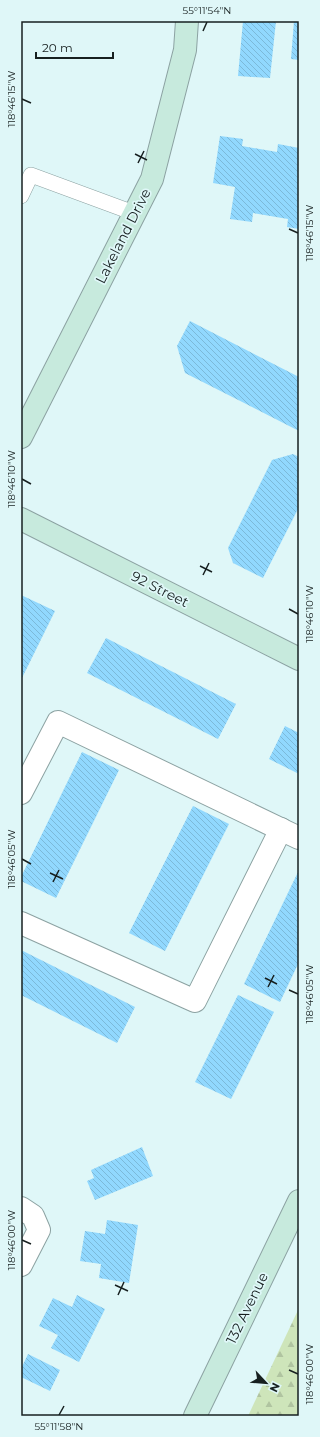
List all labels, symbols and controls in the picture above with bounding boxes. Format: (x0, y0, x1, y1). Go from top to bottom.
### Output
text: 55°11'54"N (183, 4, 231, 17)
scale bar (36, 34, 113, 60)
text: 20 m (42, 40, 73, 55)
text: 118°46'15"W (5, 71, 18, 127)
street label: Lakeland Drive (91, 185, 155, 287)
text: 118°46'15"W (303, 205, 316, 261)
text: 118°46'10"W (5, 450, 18, 508)
street label: 92 Street (128, 567, 192, 611)
text: 118°46'10"W (303, 585, 316, 643)
text: 118°46'05"W (5, 829, 18, 889)
text: 118°46'05"W (303, 964, 316, 1024)
text: 118°46'00"W (5, 1210, 18, 1270)
street label: 132 Avenue (222, 1269, 272, 1347)
text: 118°46'00"W (303, 1344, 316, 1404)
north arrow (246, 1363, 286, 1403)
text: N (267, 1380, 283, 1394)
text: 55°11'58"N (35, 1420, 83, 1433)

